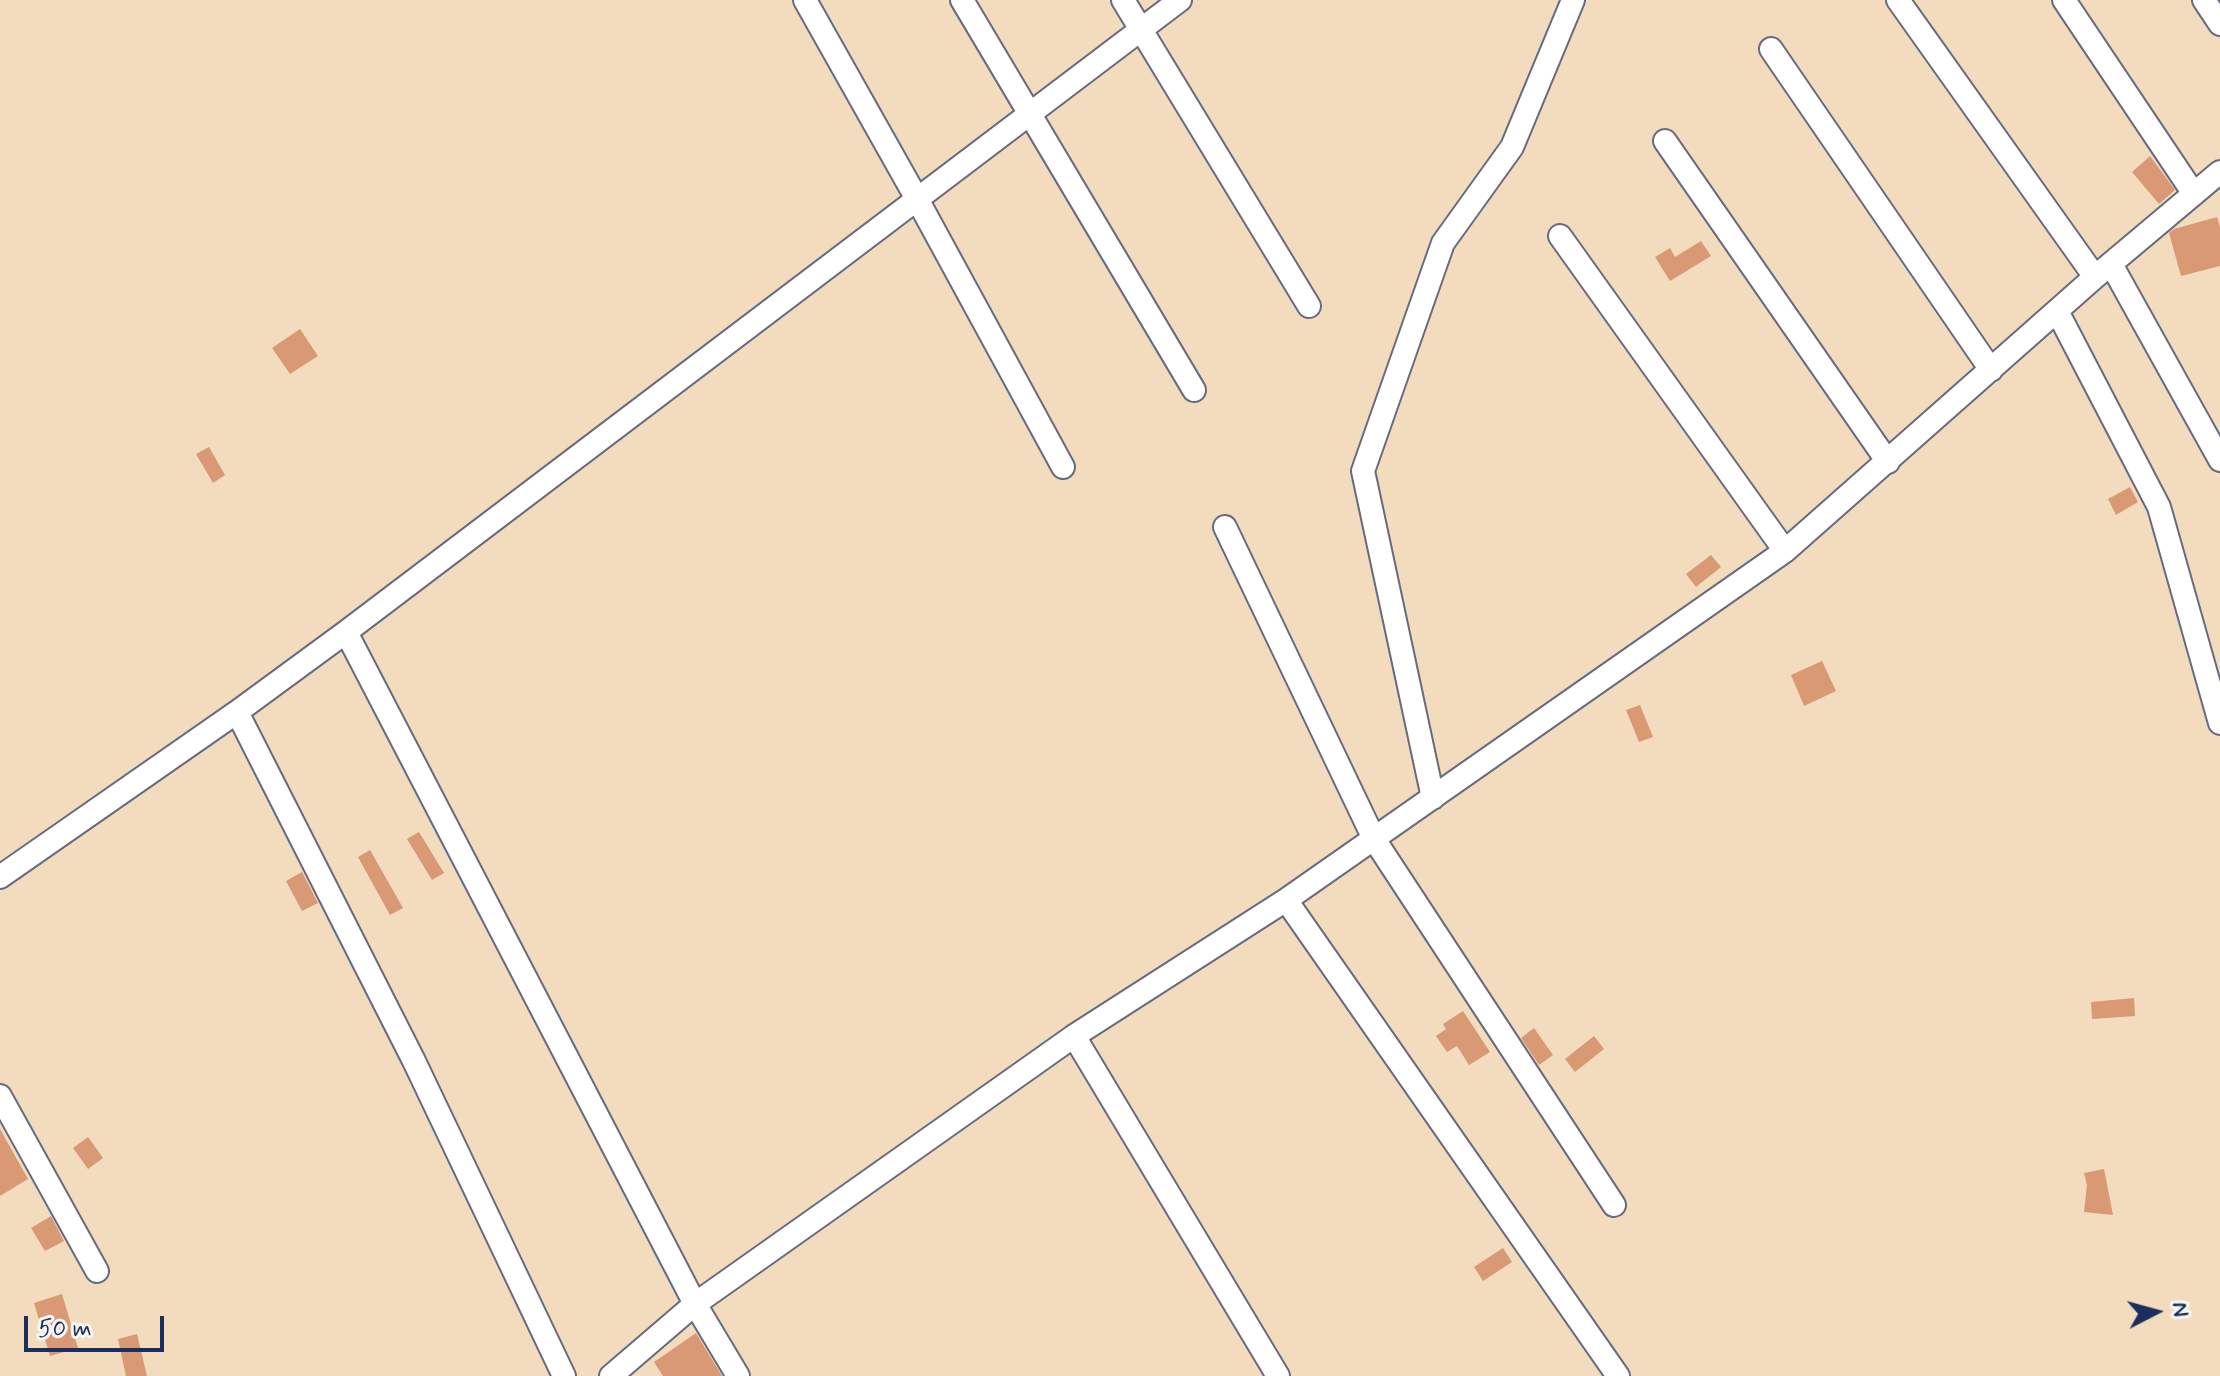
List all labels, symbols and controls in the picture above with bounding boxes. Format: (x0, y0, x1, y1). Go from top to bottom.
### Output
north arrow (2116, 1272, 2196, 1352)
scale bar (28, 1300, 168, 1350)
text: N (2165, 1301, 2195, 1318)
text: 50 m (38, 1314, 92, 1345)

